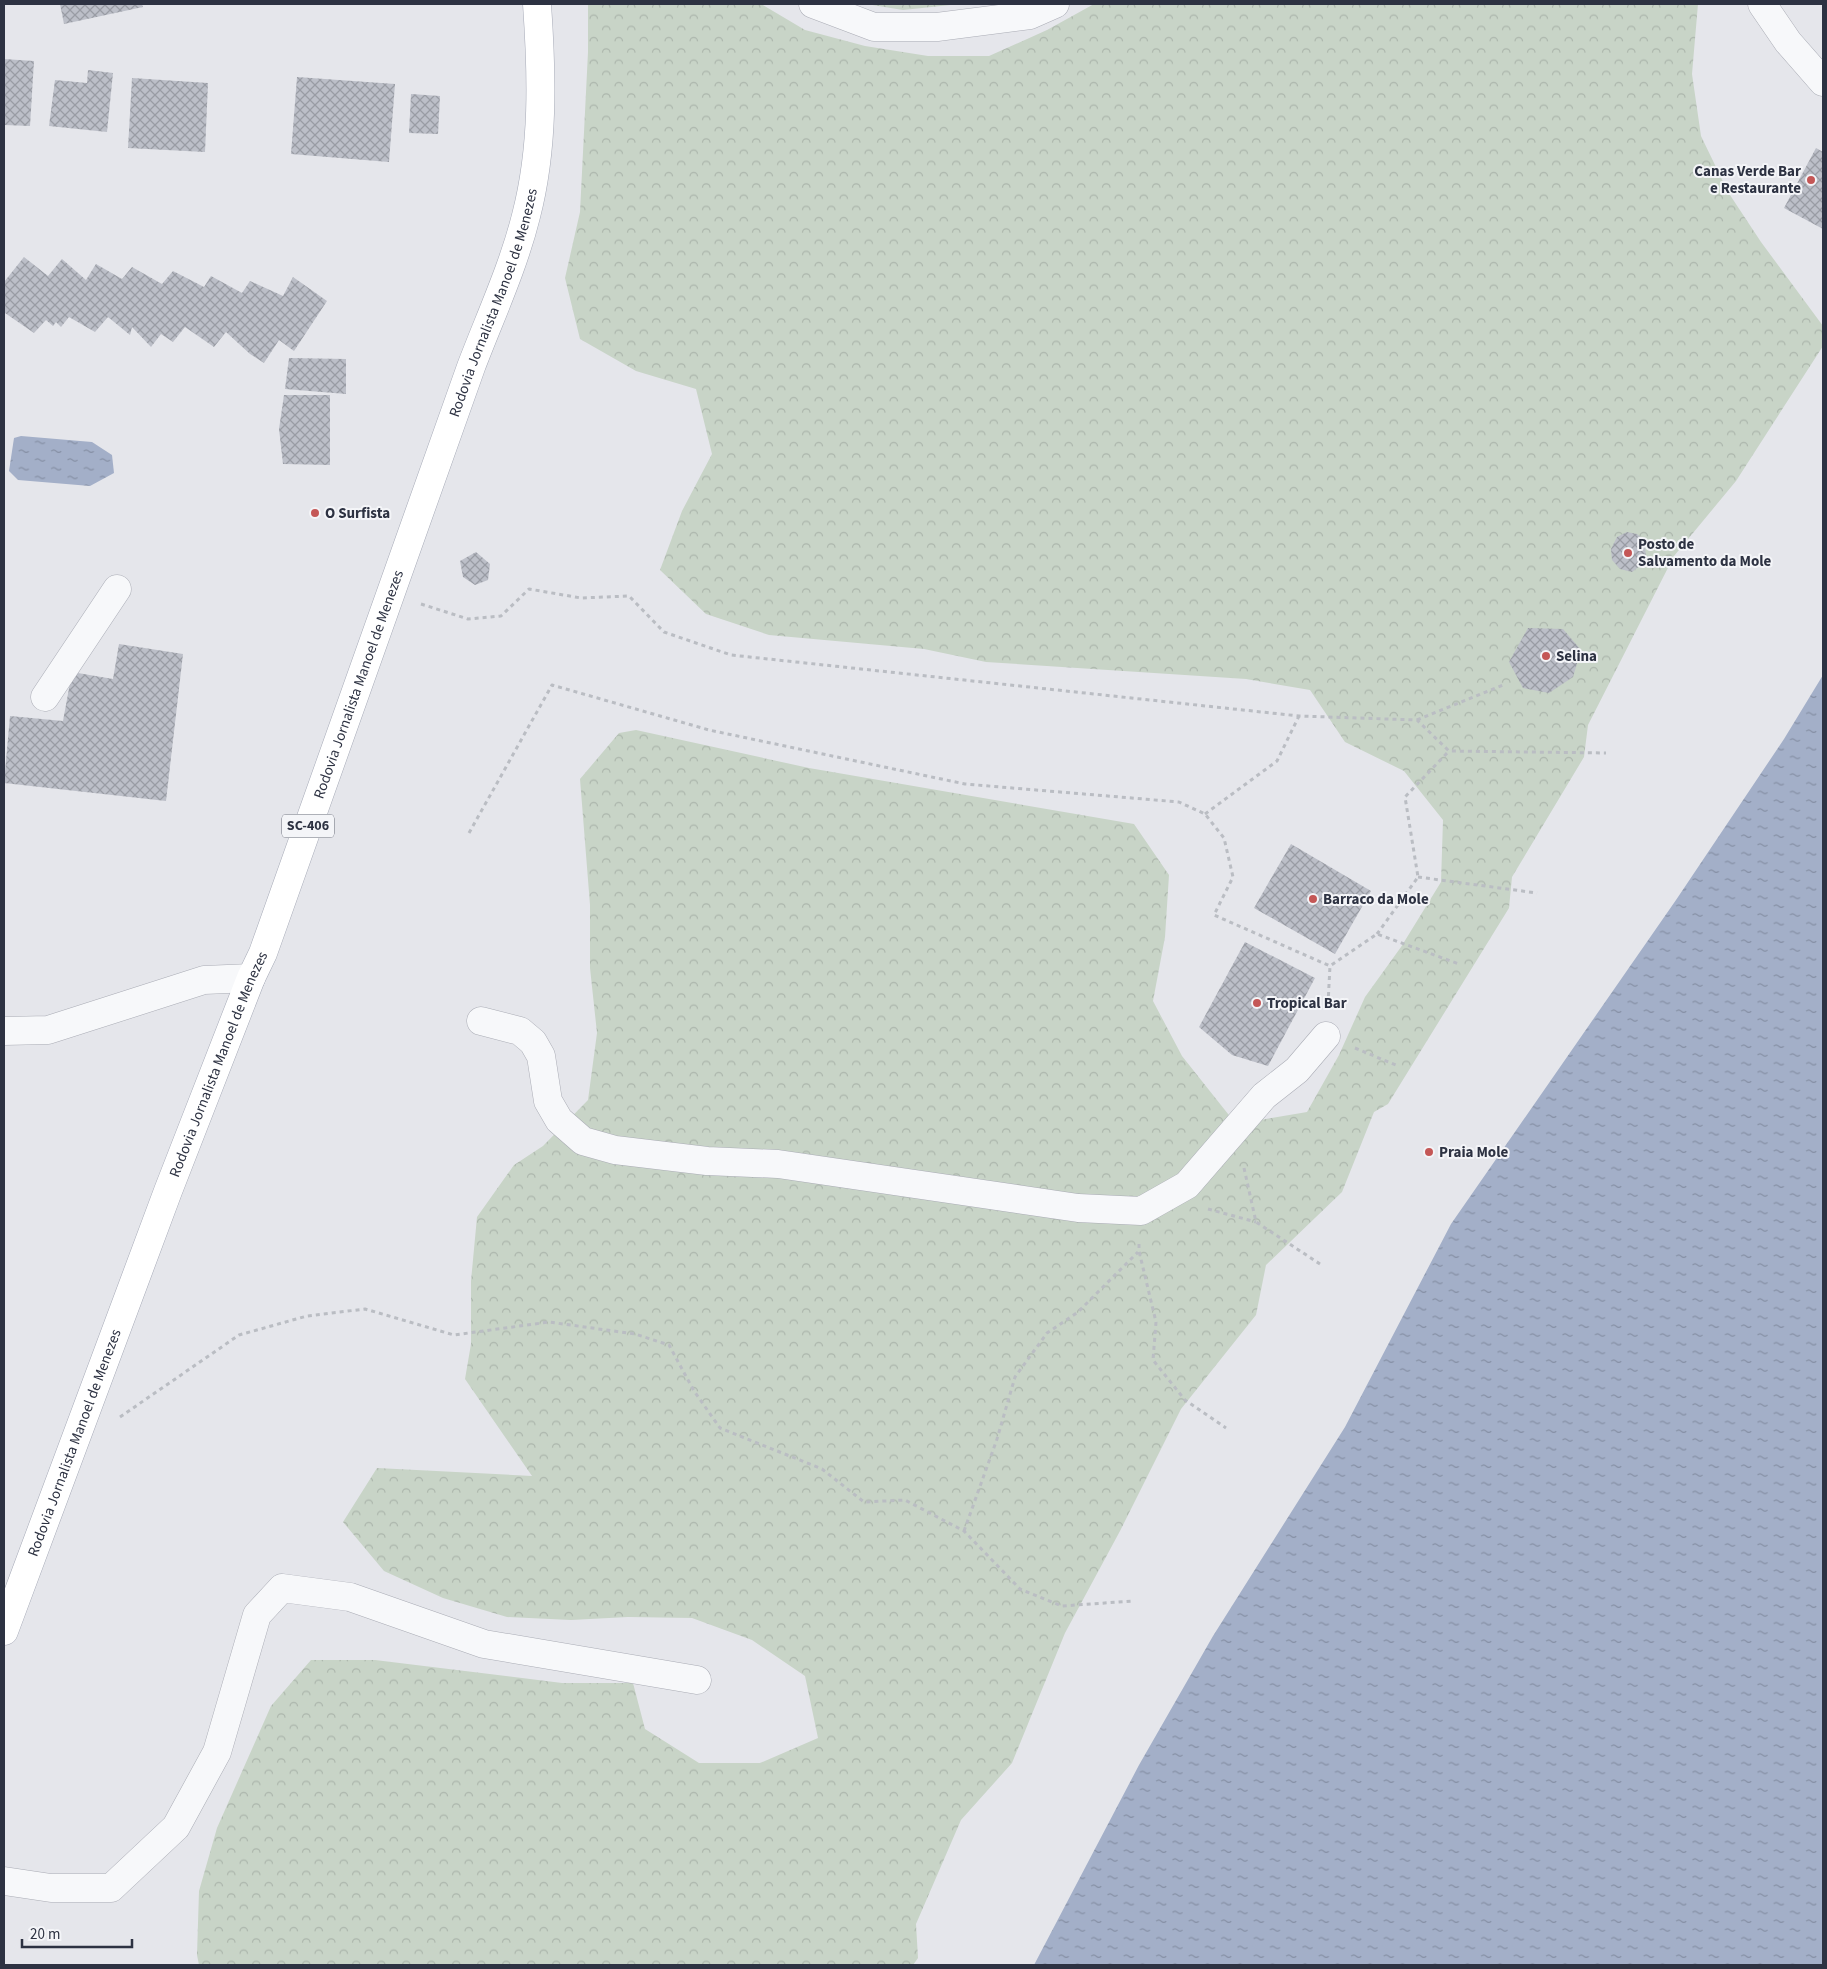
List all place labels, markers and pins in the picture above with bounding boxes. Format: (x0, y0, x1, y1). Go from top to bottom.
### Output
place label: Canas Verde Bar e Restaurante (1694, 161, 1801, 199)
marker: Canas Verde Bar e Restaurante (1805, 174, 1817, 186)
place label: O Surfista (325, 503, 390, 524)
marker: O Surfista (309, 507, 321, 519)
place label: Posto de Salvamento da Mole (1638, 534, 1772, 572)
marker: Posto de Salvamento da Mole (1622, 547, 1634, 559)
place label: Selina (1556, 646, 1597, 667)
marker: Selina (1540, 650, 1552, 662)
place label: Barraco da Mole (1323, 889, 1429, 910)
marker: Barraco da Mole (1307, 893, 1319, 905)
place label: Tropical Bar (1267, 993, 1347, 1014)
marker: Tropical Bar (1251, 997, 1263, 1009)
place label: Praia Mole (1439, 1142, 1508, 1163)
marker: Praia Mole (1423, 1146, 1435, 1158)

